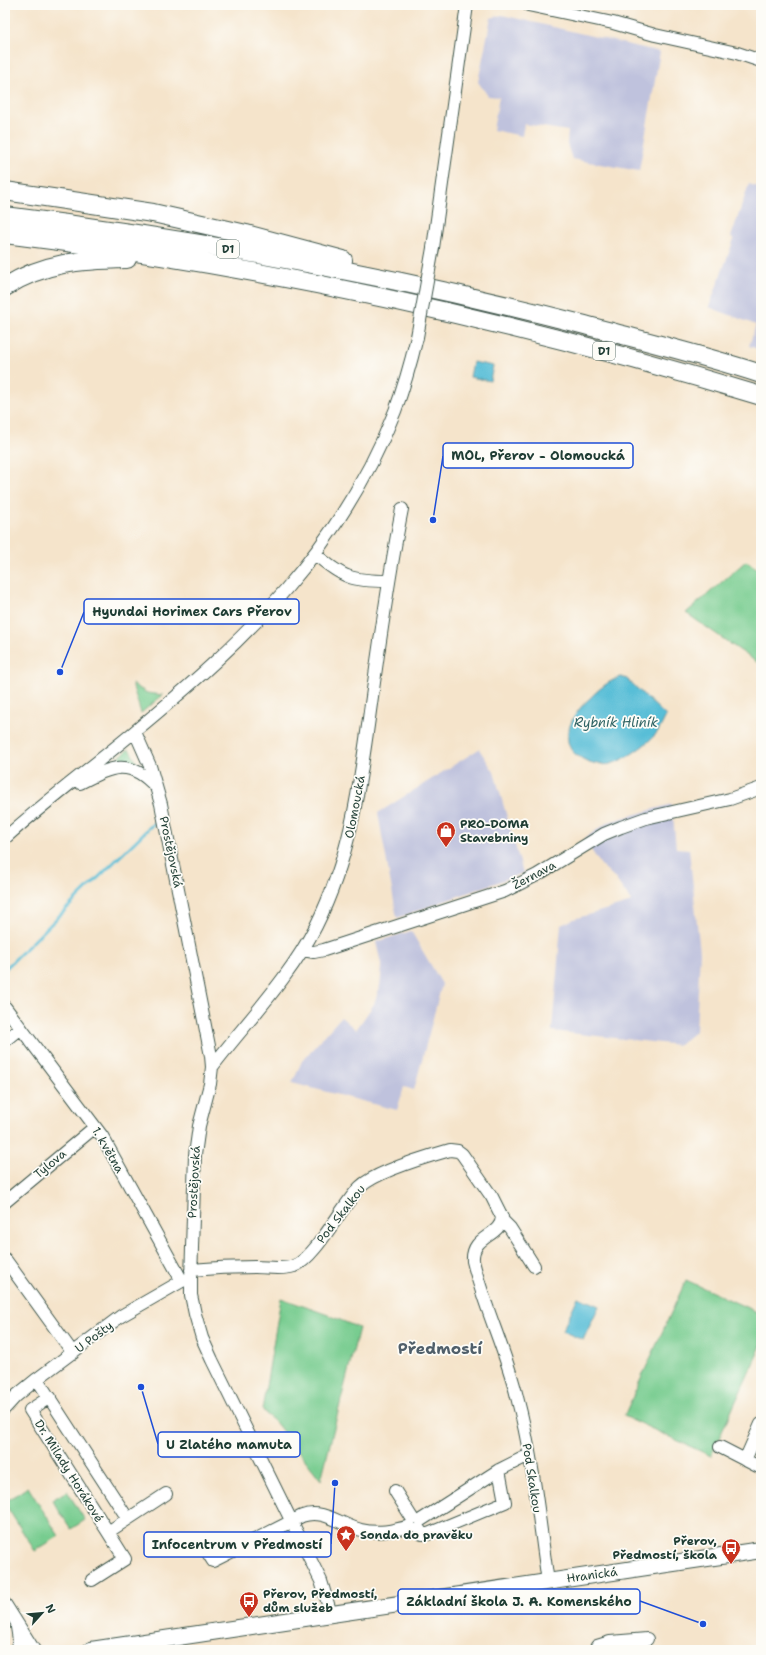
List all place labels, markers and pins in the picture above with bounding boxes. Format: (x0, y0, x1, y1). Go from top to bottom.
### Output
callout: MOL, Přerov - Olomoucká (443, 443, 633, 468)
callout: Hyundai Horimex Cars Přerov (84, 599, 299, 624)
place label: PRO-DOMA Stavebniny (460, 816, 529, 846)
shop icon: PRO-DOMA Stavebniny (435, 820, 457, 848)
callout: U Zlatého mamuta (158, 1432, 300, 1457)
place icon: Sonda do pravěku (335, 1524, 357, 1552)
place label: Sonda do pravěku (360, 1527, 473, 1543)
callout: Infocentrum v Předmostí (144, 1532, 331, 1557)
place label: Přerov, Předmostí, škola (613, 1533, 718, 1563)
bus stop icon: Přerov, Předmostí, škola (720, 1537, 742, 1565)
place label: Přerov, Předmostí, dům služeb (263, 1586, 377, 1616)
callout: Základní škola J. A. Komenského (398, 1589, 640, 1614)
bus stop icon: Přerov, Předmostí, dům služeb (238, 1590, 260, 1618)

